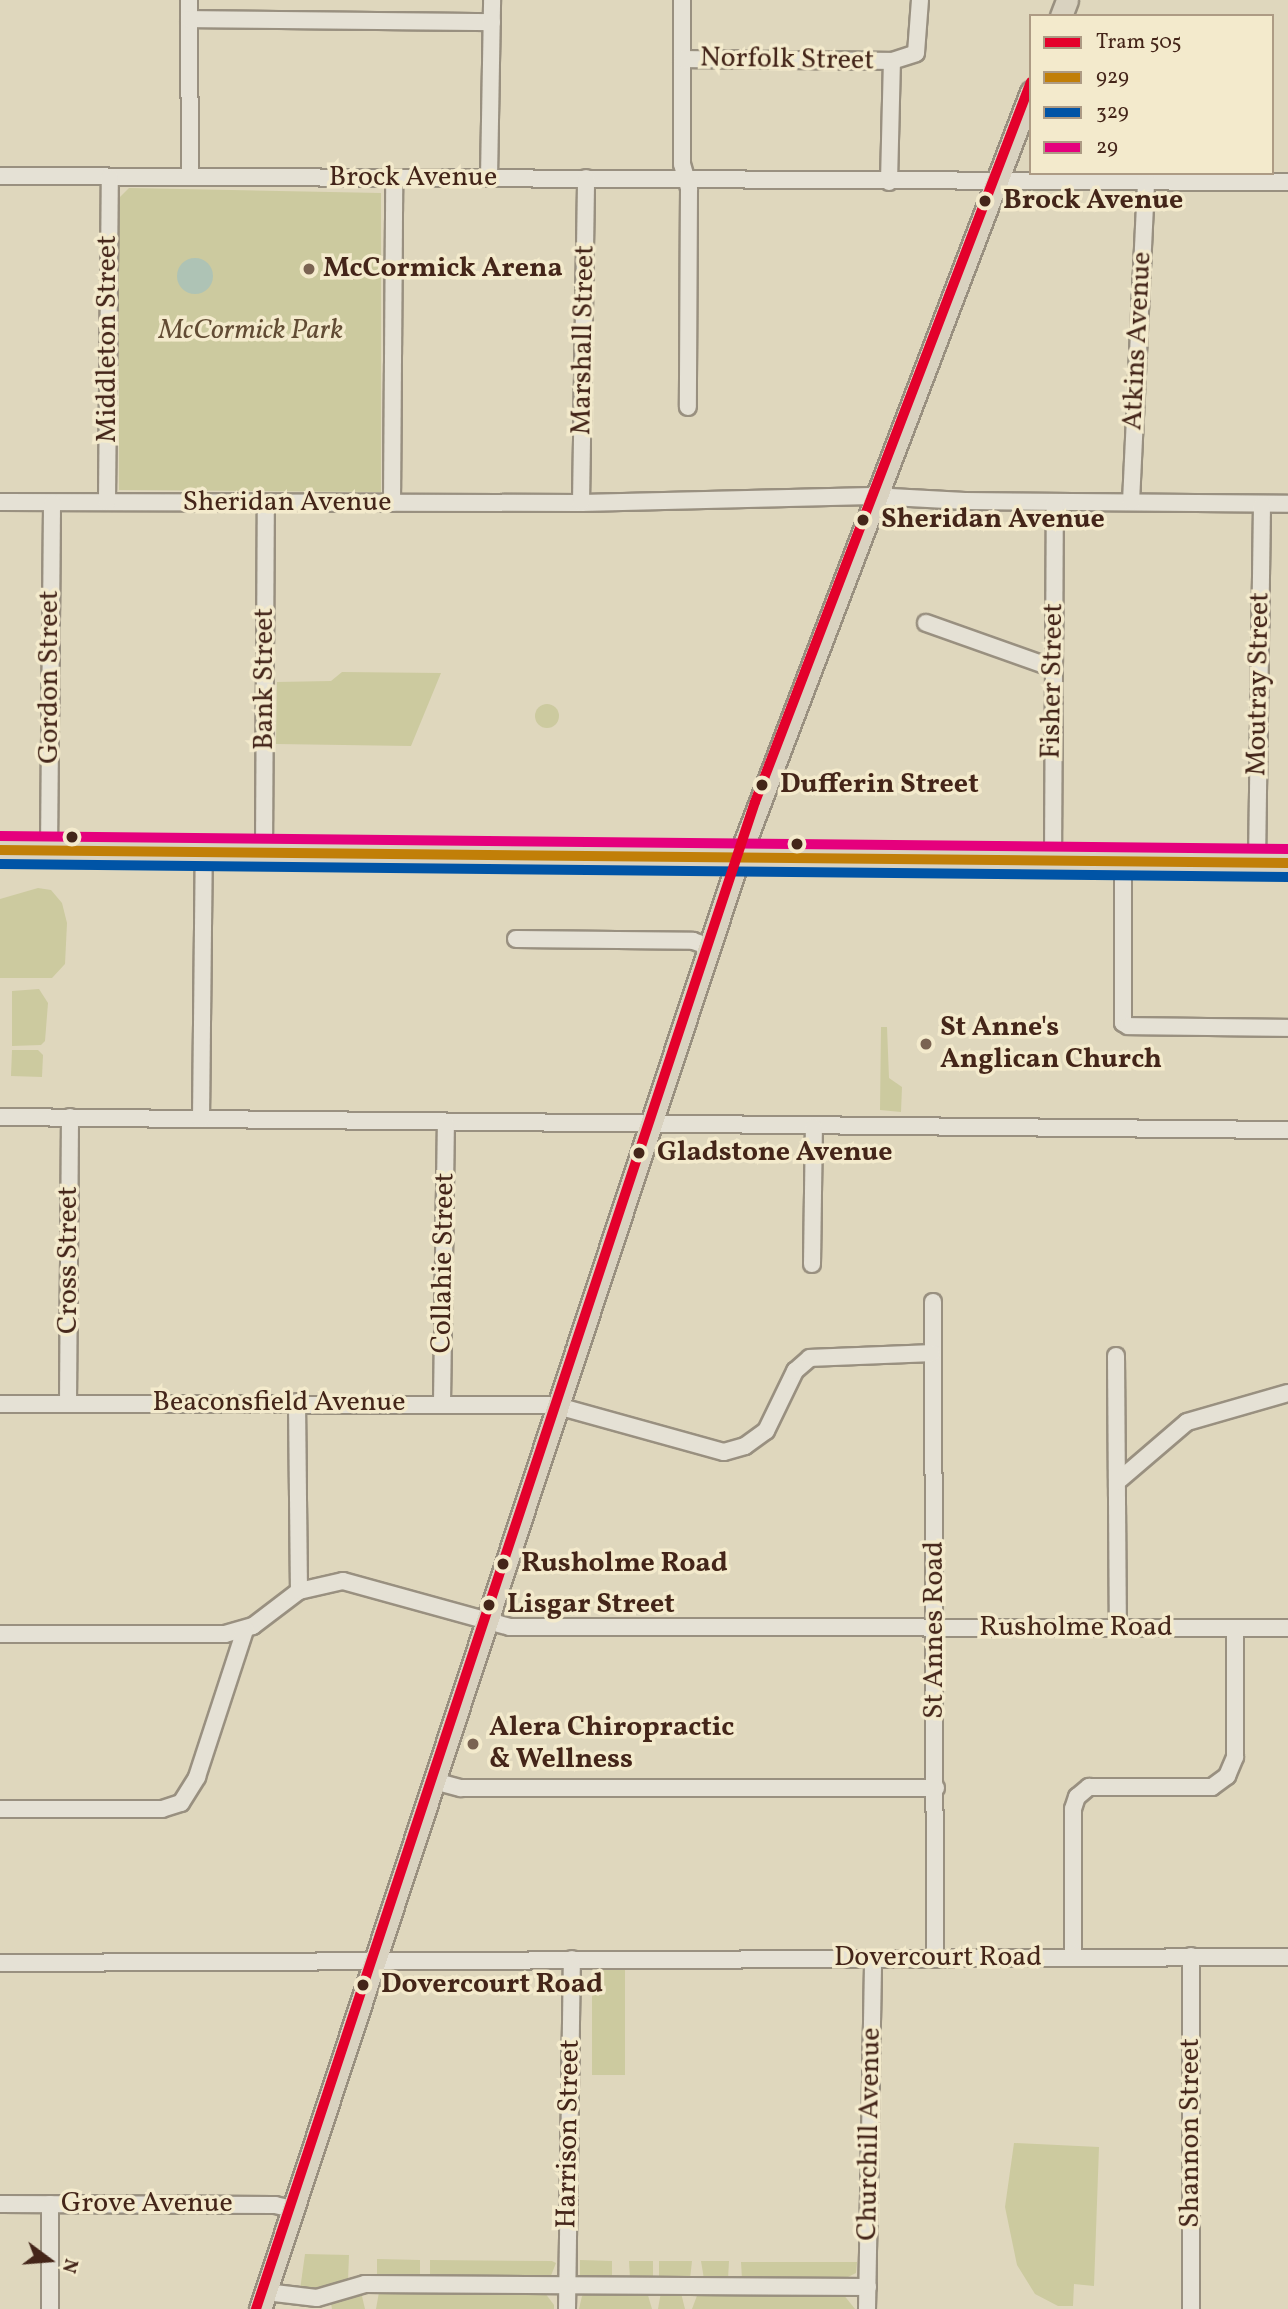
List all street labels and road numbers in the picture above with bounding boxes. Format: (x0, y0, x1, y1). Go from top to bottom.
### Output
street label: Norfolk Street (700, 42, 874, 78)
street label: Brock Avenue (329, 161, 497, 195)
street label: Middleton Street (91, 235, 125, 443)
street label: Marshall Street (566, 245, 602, 435)
street label: Atkins Avenue (1117, 251, 1159, 431)
street label: Sheridan Avenue (182, 486, 392, 520)
street label: Gordon Street (33, 590, 67, 764)
street label: Moutray Street (1241, 591, 1277, 777)
street label: Fisher Street (1035, 603, 1071, 759)
street label: Bank Street (248, 608, 282, 750)
street label: Collahie Street (426, 1172, 462, 1354)
street label: Cross Street (52, 1186, 86, 1334)
street label: Beaconsfield Avenue (153, 1386, 405, 1420)
street label: St Annes Road (918, 1541, 952, 1719)
street label: Rusholme Road (979, 1611, 1173, 1645)
street label: Dovercourt Road (834, 1941, 1042, 1975)
street label: Churchill Avenue (851, 2027, 889, 2241)
street label: Shannon Street (1174, 2038, 1208, 2228)
street label: Harrison Street (551, 2039, 587, 2229)
street label: Grove Avenue (61, 2187, 233, 2221)

